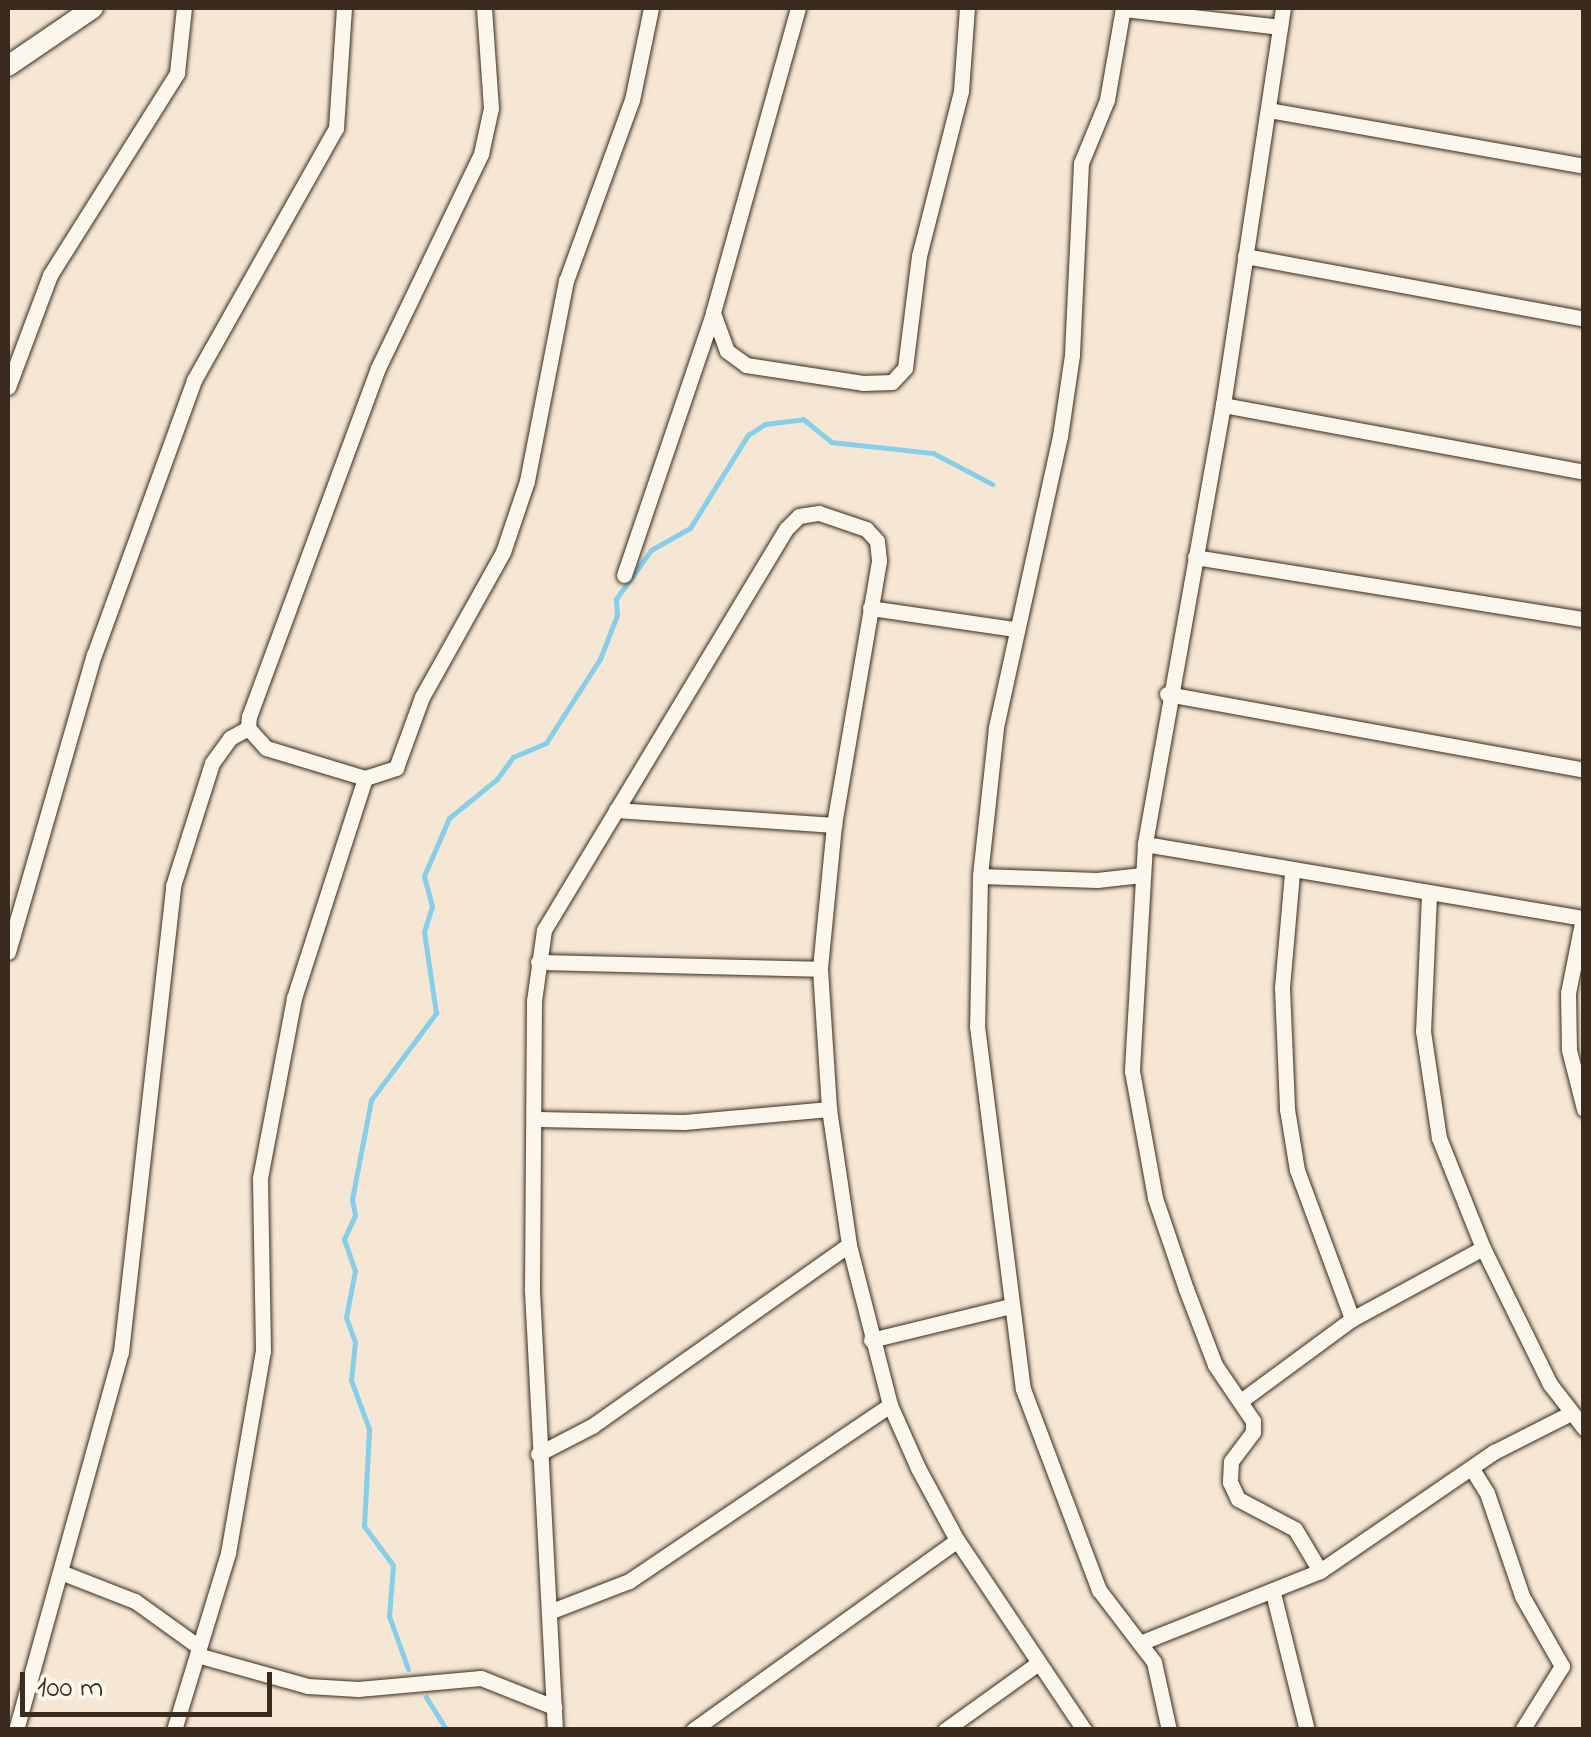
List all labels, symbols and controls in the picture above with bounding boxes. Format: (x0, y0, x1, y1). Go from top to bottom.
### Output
scale bar (25, 1652, 278, 1714)
text: 100 m (37, 1667, 103, 1711)

